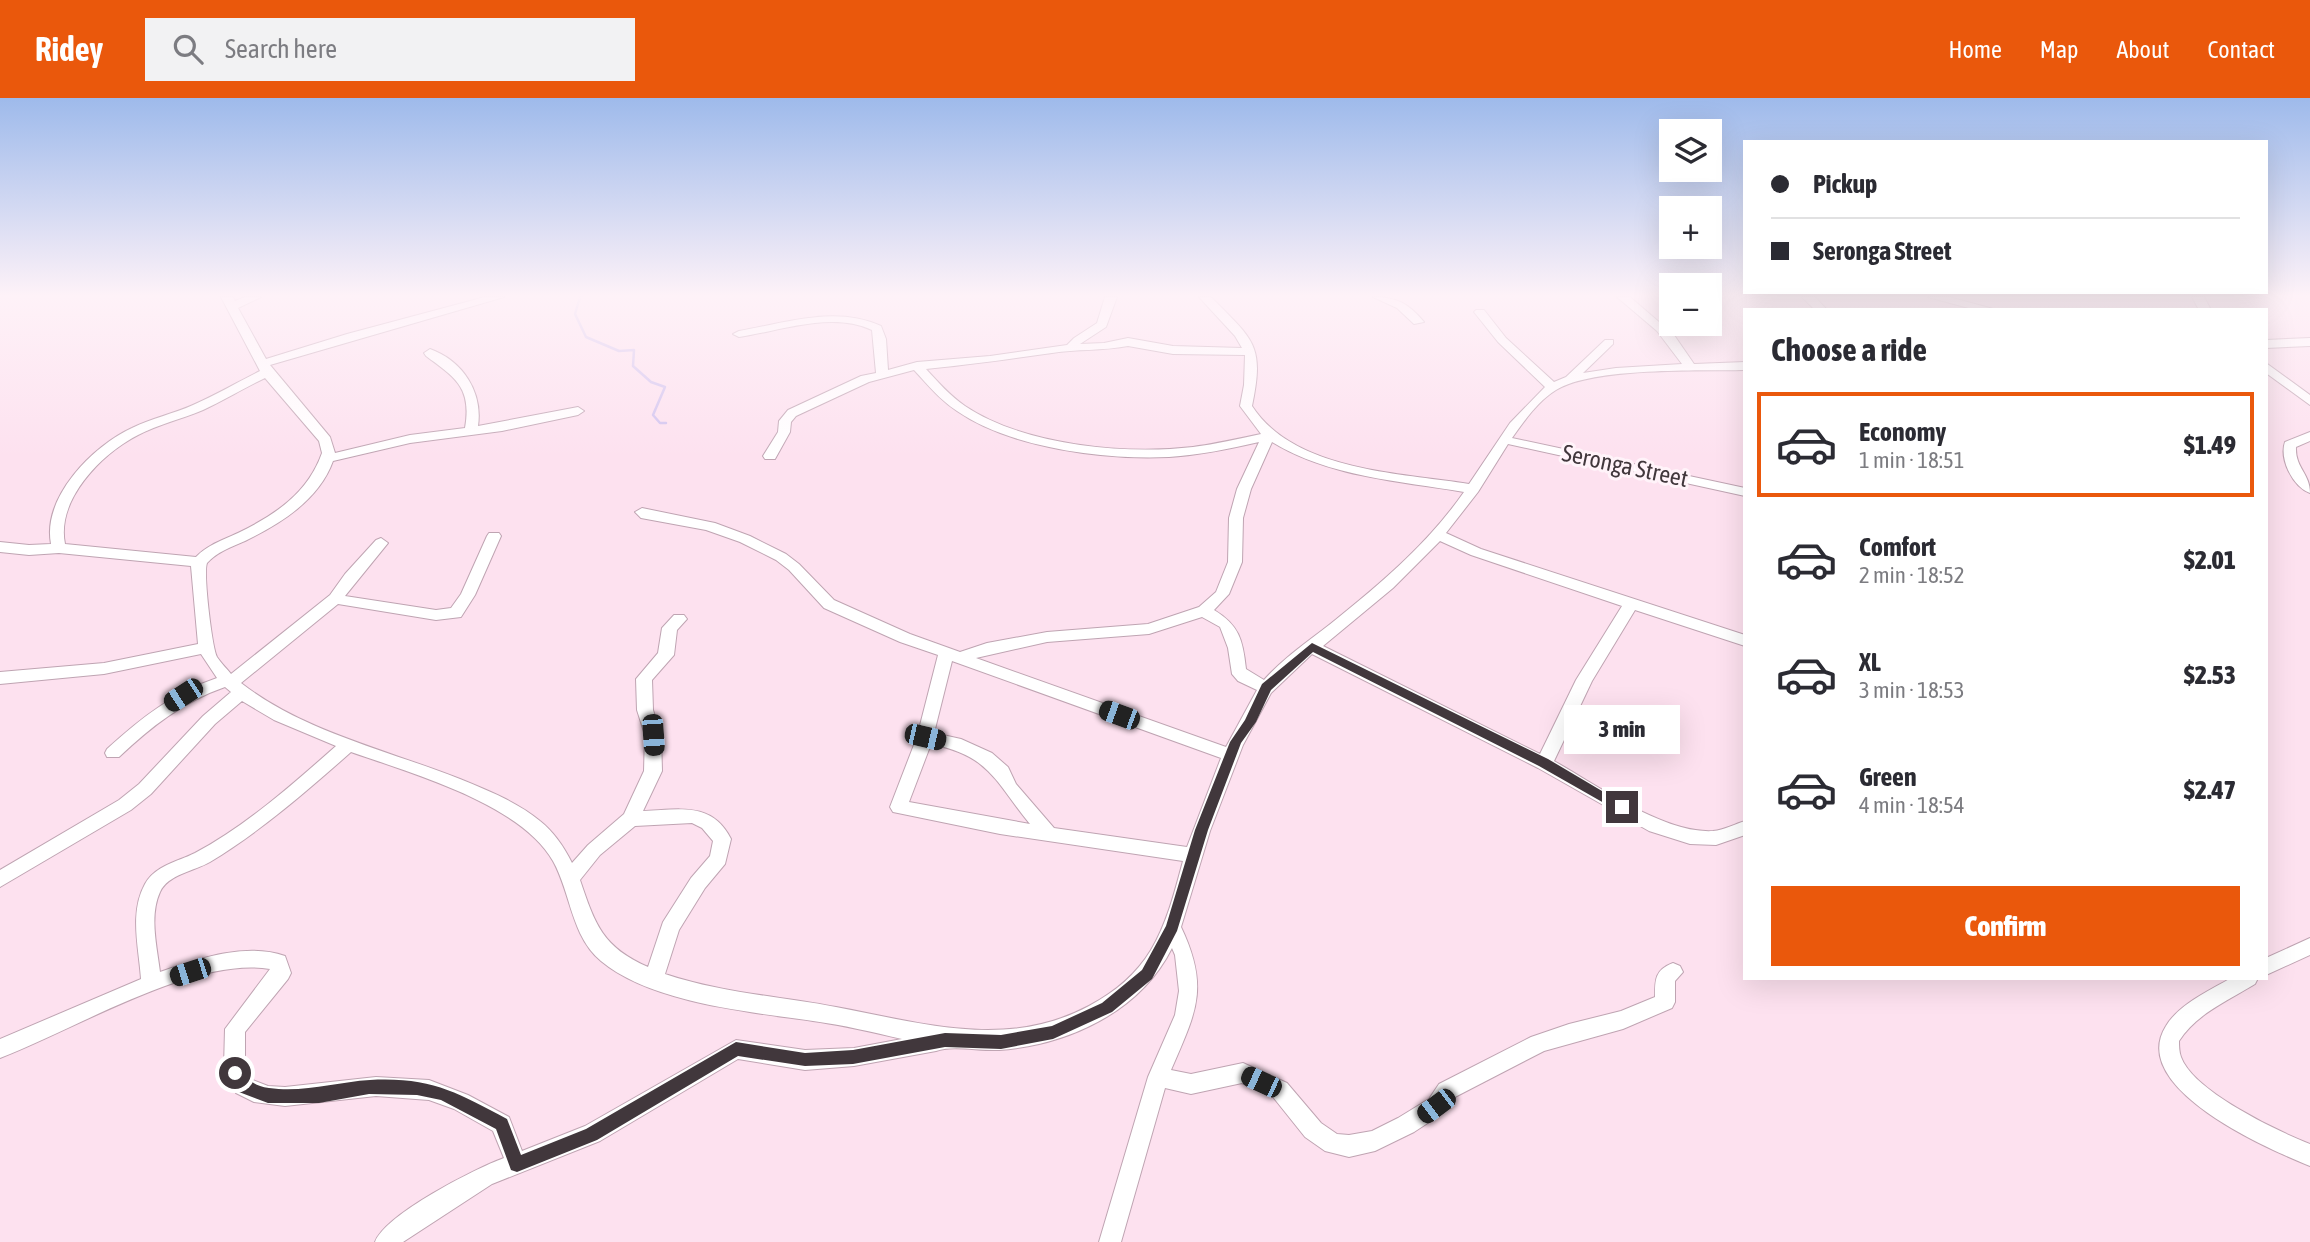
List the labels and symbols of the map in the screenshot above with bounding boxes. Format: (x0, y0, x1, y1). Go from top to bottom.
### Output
street label: Seronga Street (1560, 439, 1691, 492)
car (160, 675, 207, 715)
car (1096, 698, 1143, 732)
callout: 3 min (1564, 706, 1680, 754)
car (642, 713, 665, 757)
car (903, 722, 948, 752)
route end (1606, 791, 1638, 823)
car (167, 956, 214, 988)
route start (219, 1057, 251, 1089)
car (1238, 1064, 1285, 1100)
car (1413, 1085, 1460, 1127)

